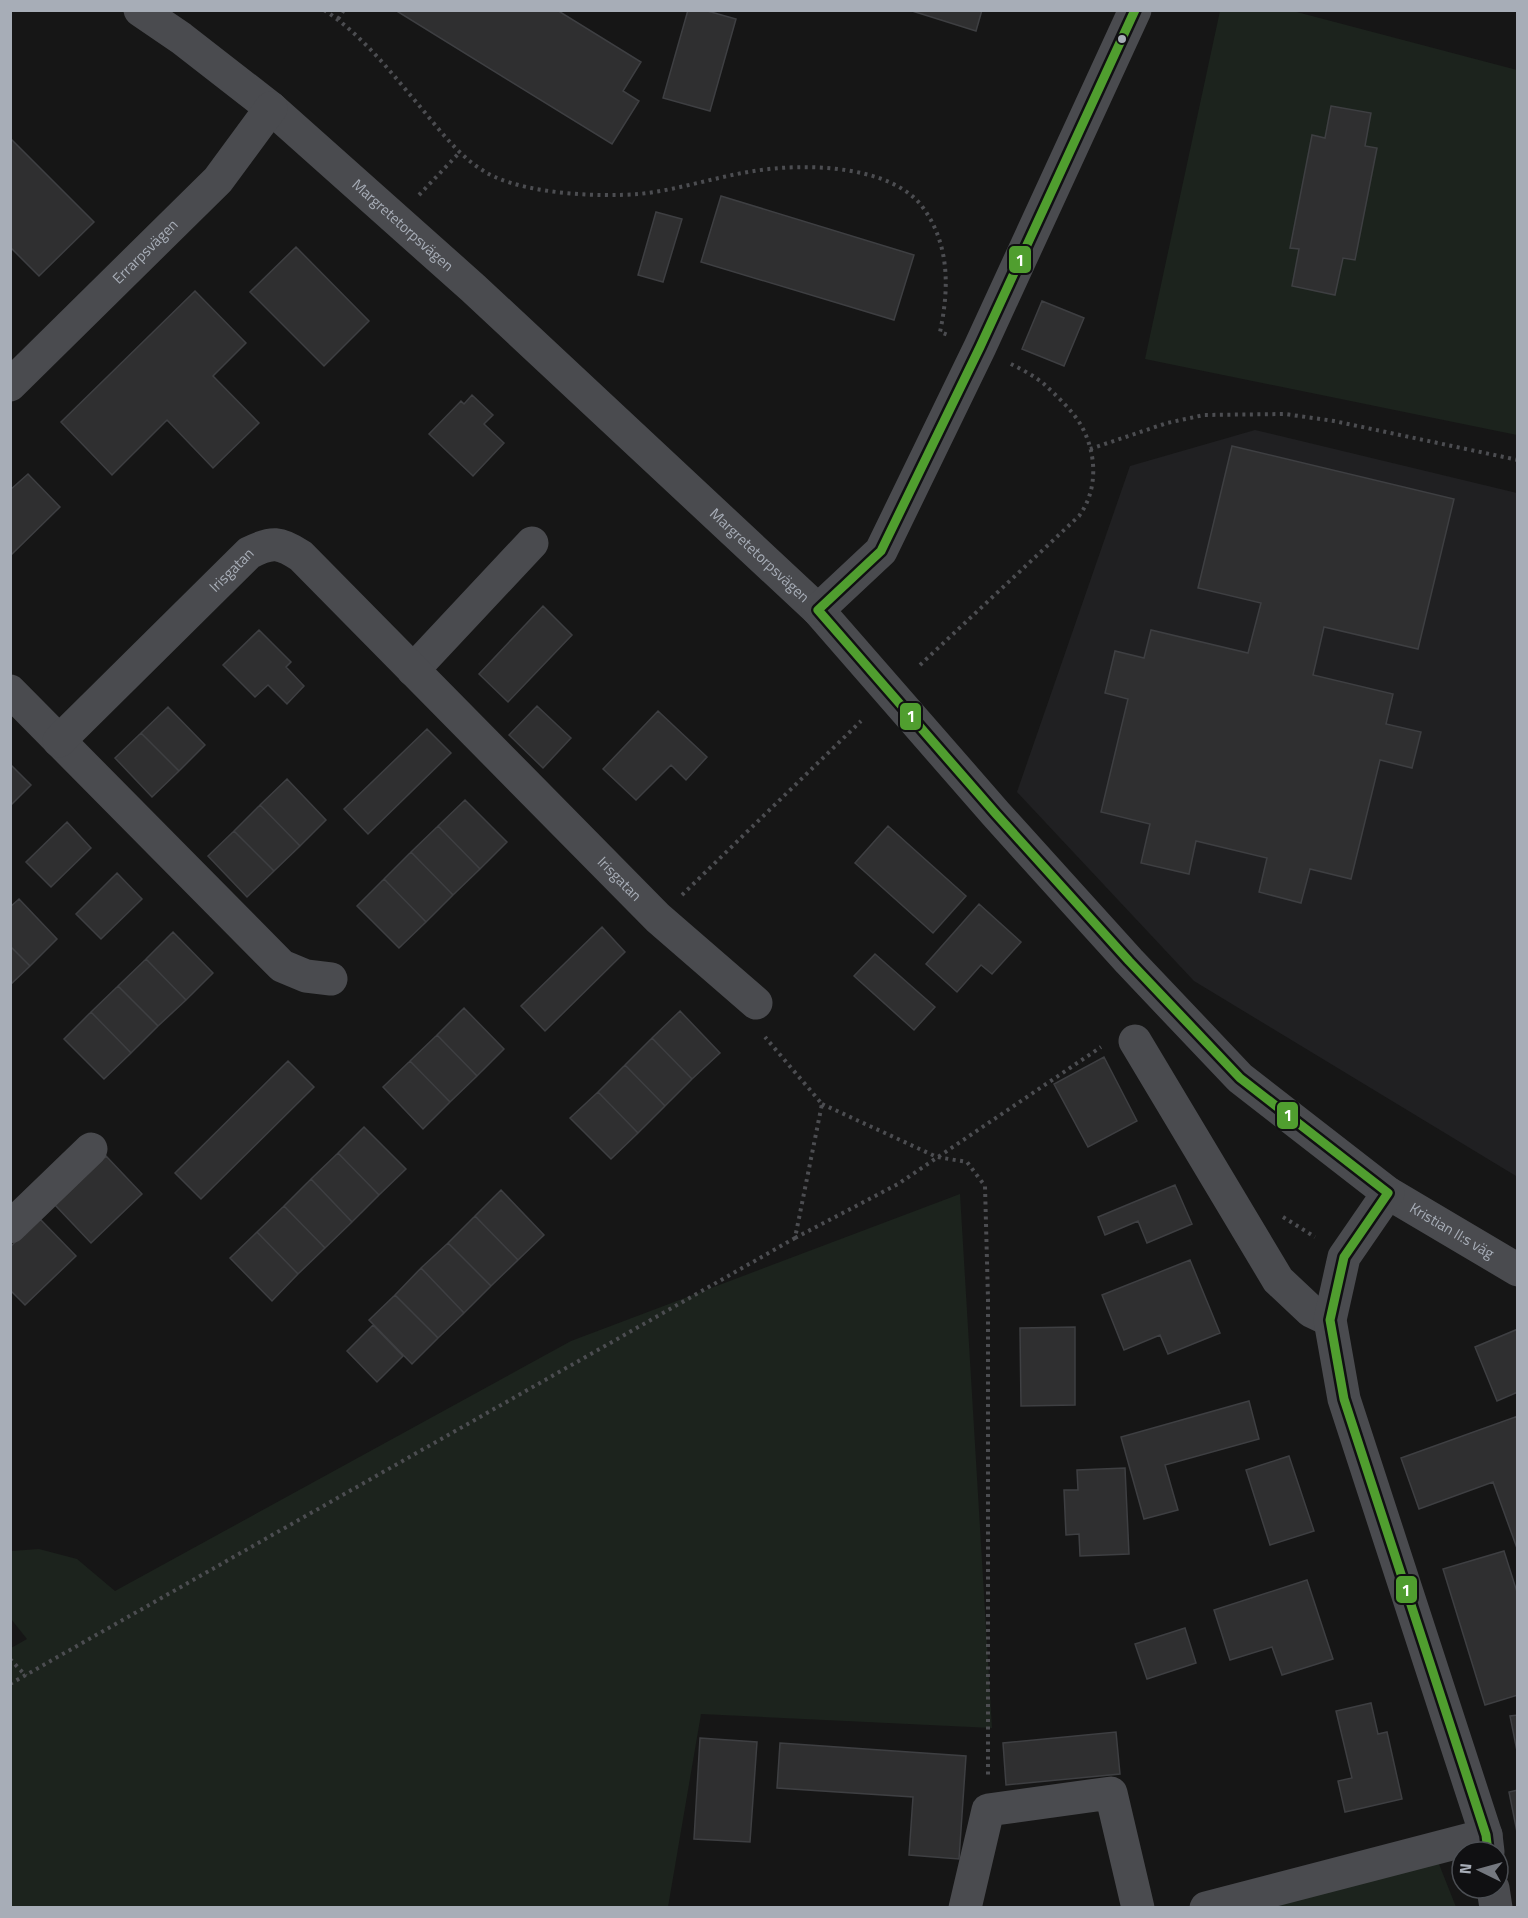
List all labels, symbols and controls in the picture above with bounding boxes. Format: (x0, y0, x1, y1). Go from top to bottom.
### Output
unlabelled marker (1116, 33, 1128, 45)
street label: Margretetorpsvägen (347, 173, 459, 277)
street label: Errarpsvägen (107, 214, 183, 289)
line badge: 1 (1008, 245, 1032, 274)
text: 1 (1016, 248, 1024, 272)
street label: Margretetorpsvägen (705, 502, 815, 608)
street label: Irisgatan (204, 542, 259, 597)
line badge: 1 (899, 702, 922, 731)
text: 1 (907, 704, 915, 728)
street label: Irisgatan (592, 851, 647, 906)
line badge: 1 (1276, 1101, 1299, 1130)
text: 1 (1284, 1103, 1292, 1127)
street label: Kristian II:s väg (1405, 1196, 1499, 1265)
line badge: 1 (1395, 1575, 1418, 1604)
text: 1 (1402, 1578, 1410, 1602)
north arrow (1450, 1840, 1510, 1900)
text: N (1453, 1862, 1477, 1875)

